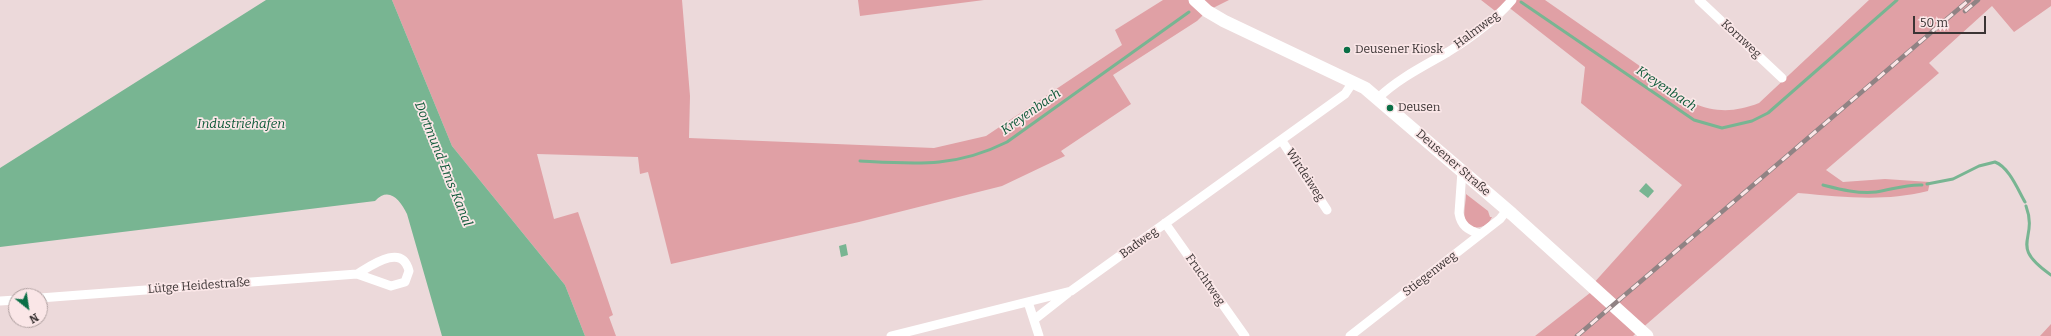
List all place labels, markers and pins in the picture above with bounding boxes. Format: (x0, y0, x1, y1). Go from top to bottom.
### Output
place label: Deusener Kiosk (1355, 43, 1443, 57)
marker: Deusener Kiosk (1342, 45, 1352, 55)
place label: Deusen (1398, 101, 1440, 115)
marker: Deusen (1385, 103, 1395, 113)

